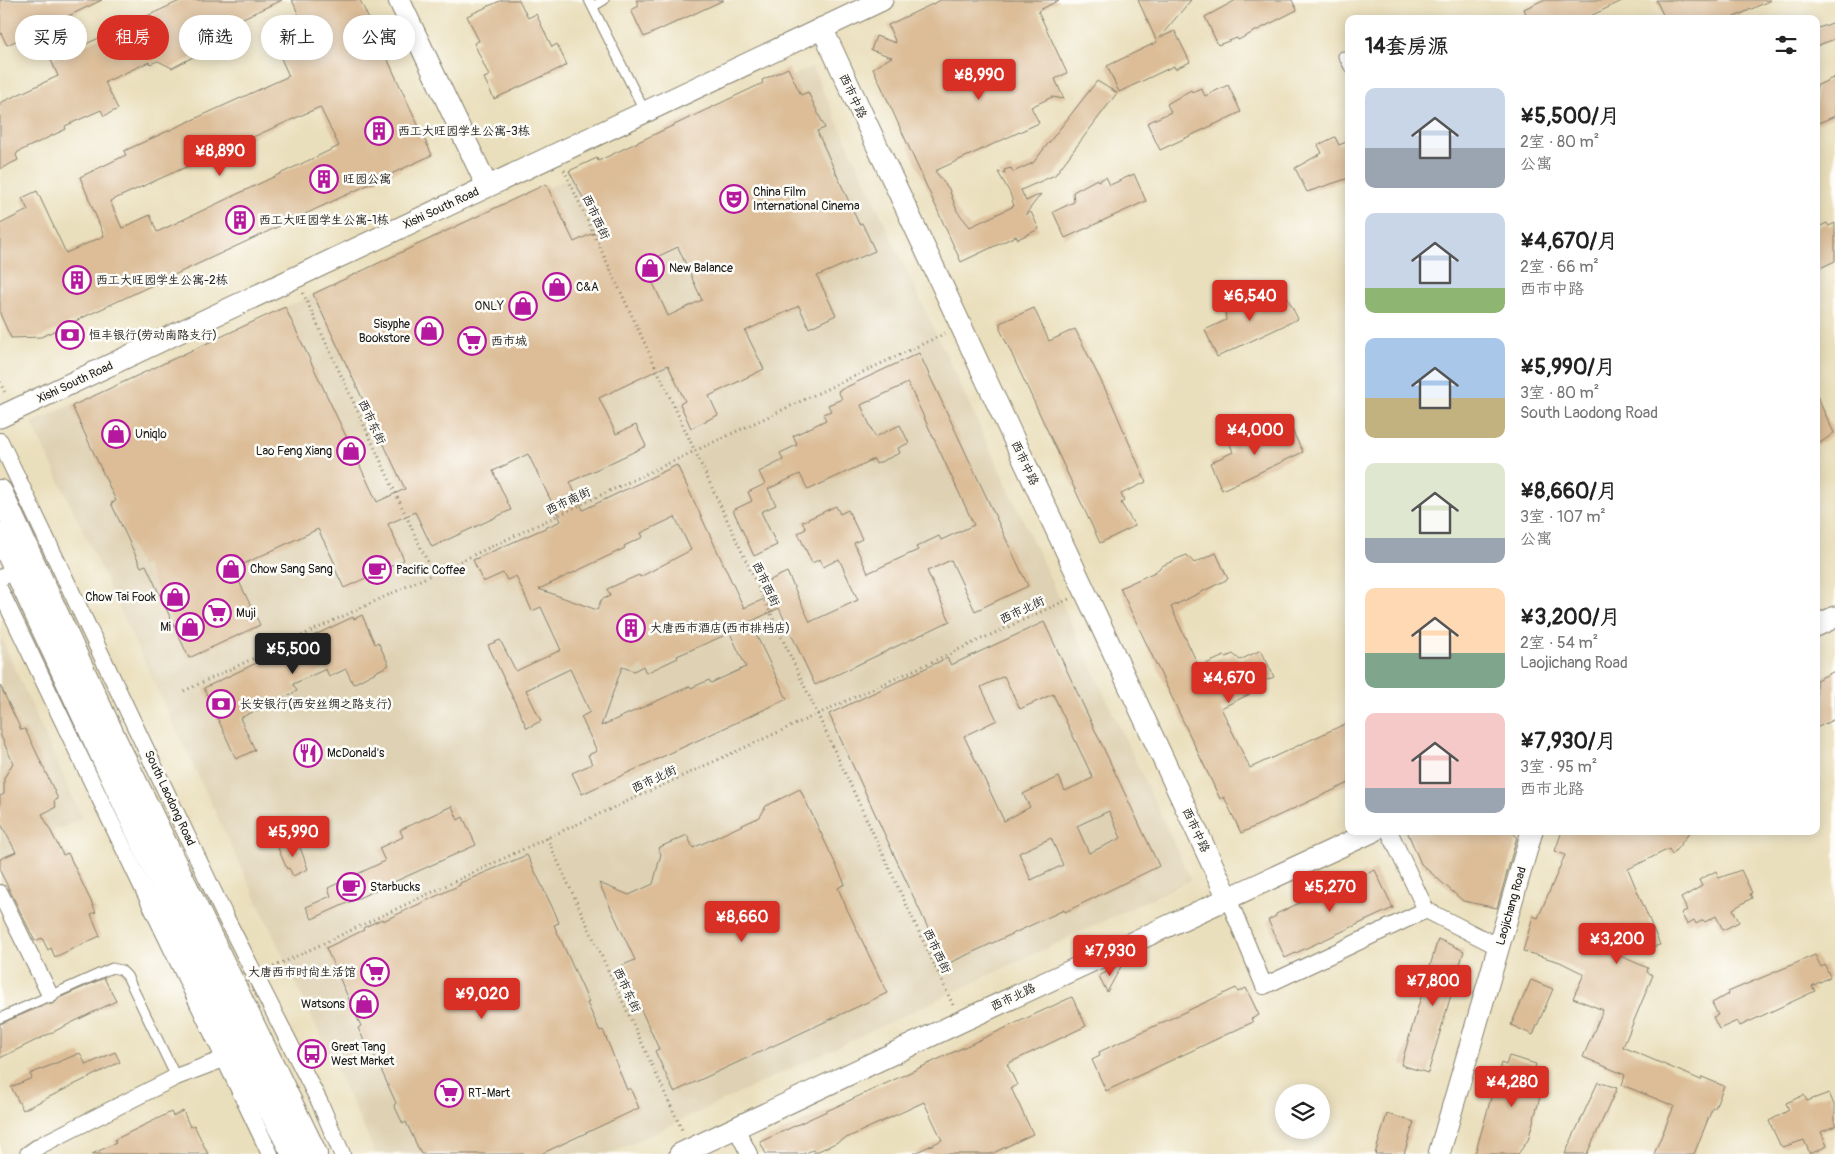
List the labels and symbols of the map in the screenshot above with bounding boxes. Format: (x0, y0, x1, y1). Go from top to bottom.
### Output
pin: ¥8,990 (938, 58, 1020, 101)
street label: 西市中路 (836, 71, 869, 121)
building icon: 西工大旺园学生公寓-3栋 (364, 116, 394, 146)
place label: 西工大旺园学生公寓-3栋 (398, 124, 530, 139)
pin: ¥8,890 (179, 134, 261, 177)
building icon: 旺园公寓 (309, 164, 339, 194)
place label: 旺园公寓 (343, 172, 391, 187)
street label: Xishi South Road (401, 184, 482, 233)
theatre icon: China Film International Cinema (719, 184, 749, 214)
place label: China Film International Cinema (753, 185, 860, 214)
street label: 西市西街 (579, 192, 612, 242)
building icon: 西工大旺园学生公寓-1栋 (225, 205, 255, 235)
place label: 西工大旺园学生公寓-1栋 (259, 213, 389, 228)
shop icon: New Balance (635, 253, 665, 283)
place label: New Balance (669, 261, 733, 276)
building icon: 西工大旺园学生公寓-2栋 (62, 265, 92, 295)
shop icon: C&A (542, 272, 572, 302)
place label: 西工大旺园学生公寓-2栋 (96, 273, 228, 288)
place label: C&A (576, 280, 599, 295)
pin: ¥6,540 (1209, 280, 1291, 322)
shop icon: ONLY (508, 291, 538, 321)
place label: ONLY (475, 299, 504, 314)
shop icon: Sisyphe Bookstore (414, 316, 444, 346)
place label: Sisyphe Bookstore (359, 317, 410, 346)
bank icon: 恒丰银行(劳动南路支行) (55, 320, 85, 350)
supermarket icon: 西市城 (457, 326, 487, 356)
place label: 恒丰银行(劳动南路支行) (89, 328, 217, 343)
place label: 西市城 (491, 334, 527, 349)
street label: Xishi South Road (35, 358, 116, 407)
street label: 西市东街 (355, 397, 388, 447)
pin: ¥4,000 (1214, 414, 1296, 456)
shop icon: Uniqlo (101, 419, 131, 449)
place label: Uniqlo (135, 427, 167, 442)
shop icon: Lao Feng Xiang (336, 436, 366, 466)
street label: 西市中路 (1008, 438, 1041, 488)
place label: Lao Feng Xiang (256, 444, 332, 459)
street label: 西市南街 (543, 485, 593, 518)
shop icon: Chow Sang Sang (216, 554, 246, 584)
cafe icon: Pacific Coffee (362, 555, 392, 585)
street label: 西市西街 (749, 559, 782, 609)
place label: Chow Sang Sang (250, 562, 333, 577)
place label: Pacific Coffee (396, 563, 465, 578)
shop icon: Chow Tai Fook (160, 582, 190, 612)
place label: Chow Tai Fook (85, 590, 156, 605)
street label: 西市北街 (997, 594, 1047, 627)
supermarket icon: Muji (202, 598, 232, 628)
place label: Muji (236, 606, 256, 621)
shop icon: Mi (175, 612, 205, 642)
building icon: 大唐西市酒店(西市排档店) (616, 613, 646, 643)
place label: Mi (160, 620, 171, 635)
place label: 大唐西市酒店(西市排档店) (650, 621, 790, 636)
pin: ¥5,500 (252, 632, 334, 675)
pin: ¥4,670 (1188, 662, 1270, 704)
bank icon: 长安银行(西安丝绸之路支行) (206, 689, 236, 719)
place label: 长安银行(西安丝绸之路支行) (240, 697, 392, 712)
restaurant icon: McDonald's (293, 738, 323, 768)
place label: McDonald's (327, 746, 385, 761)
street label: South Laodong Road (141, 748, 198, 848)
street label: 西市北街 (629, 763, 679, 796)
street label: 西市中路 (1179, 805, 1212, 855)
pin: ¥5,990 (252, 816, 334, 858)
street label: Laojichang Road (1493, 865, 1530, 947)
pin: ¥5,270 (1289, 870, 1371, 913)
cafe icon: Starbucks (336, 872, 366, 902)
place label: Starbucks (370, 880, 421, 895)
pin: ¥8,660 (701, 900, 783, 943)
pin: ¥3,200 (1576, 922, 1658, 965)
street label: 西市西街 (920, 926, 953, 976)
pin: ¥7,930 (1069, 934, 1151, 977)
supermarket icon: 大唐西市时尚生活馆 (360, 957, 390, 987)
pin: ¥7,800 (1392, 964, 1474, 1007)
place label: 大唐西市时尚生活馆 (248, 965, 356, 980)
street label: 西市东街 (610, 965, 643, 1015)
pin: ¥9,020 (441, 978, 523, 1020)
street label: 西市北路 (988, 981, 1038, 1014)
shop icon: Watsons (349, 989, 379, 1019)
place label: Watsons (301, 997, 346, 1012)
bus stop icon: Great Tang West Market (297, 1039, 327, 1069)
place label: Great Tang West Market (331, 1040, 394, 1069)
pin: ¥4,280 (1471, 1066, 1553, 1108)
supermarket icon: RT-Mart (434, 1078, 464, 1108)
place label: RT-Mart (468, 1086, 510, 1101)

